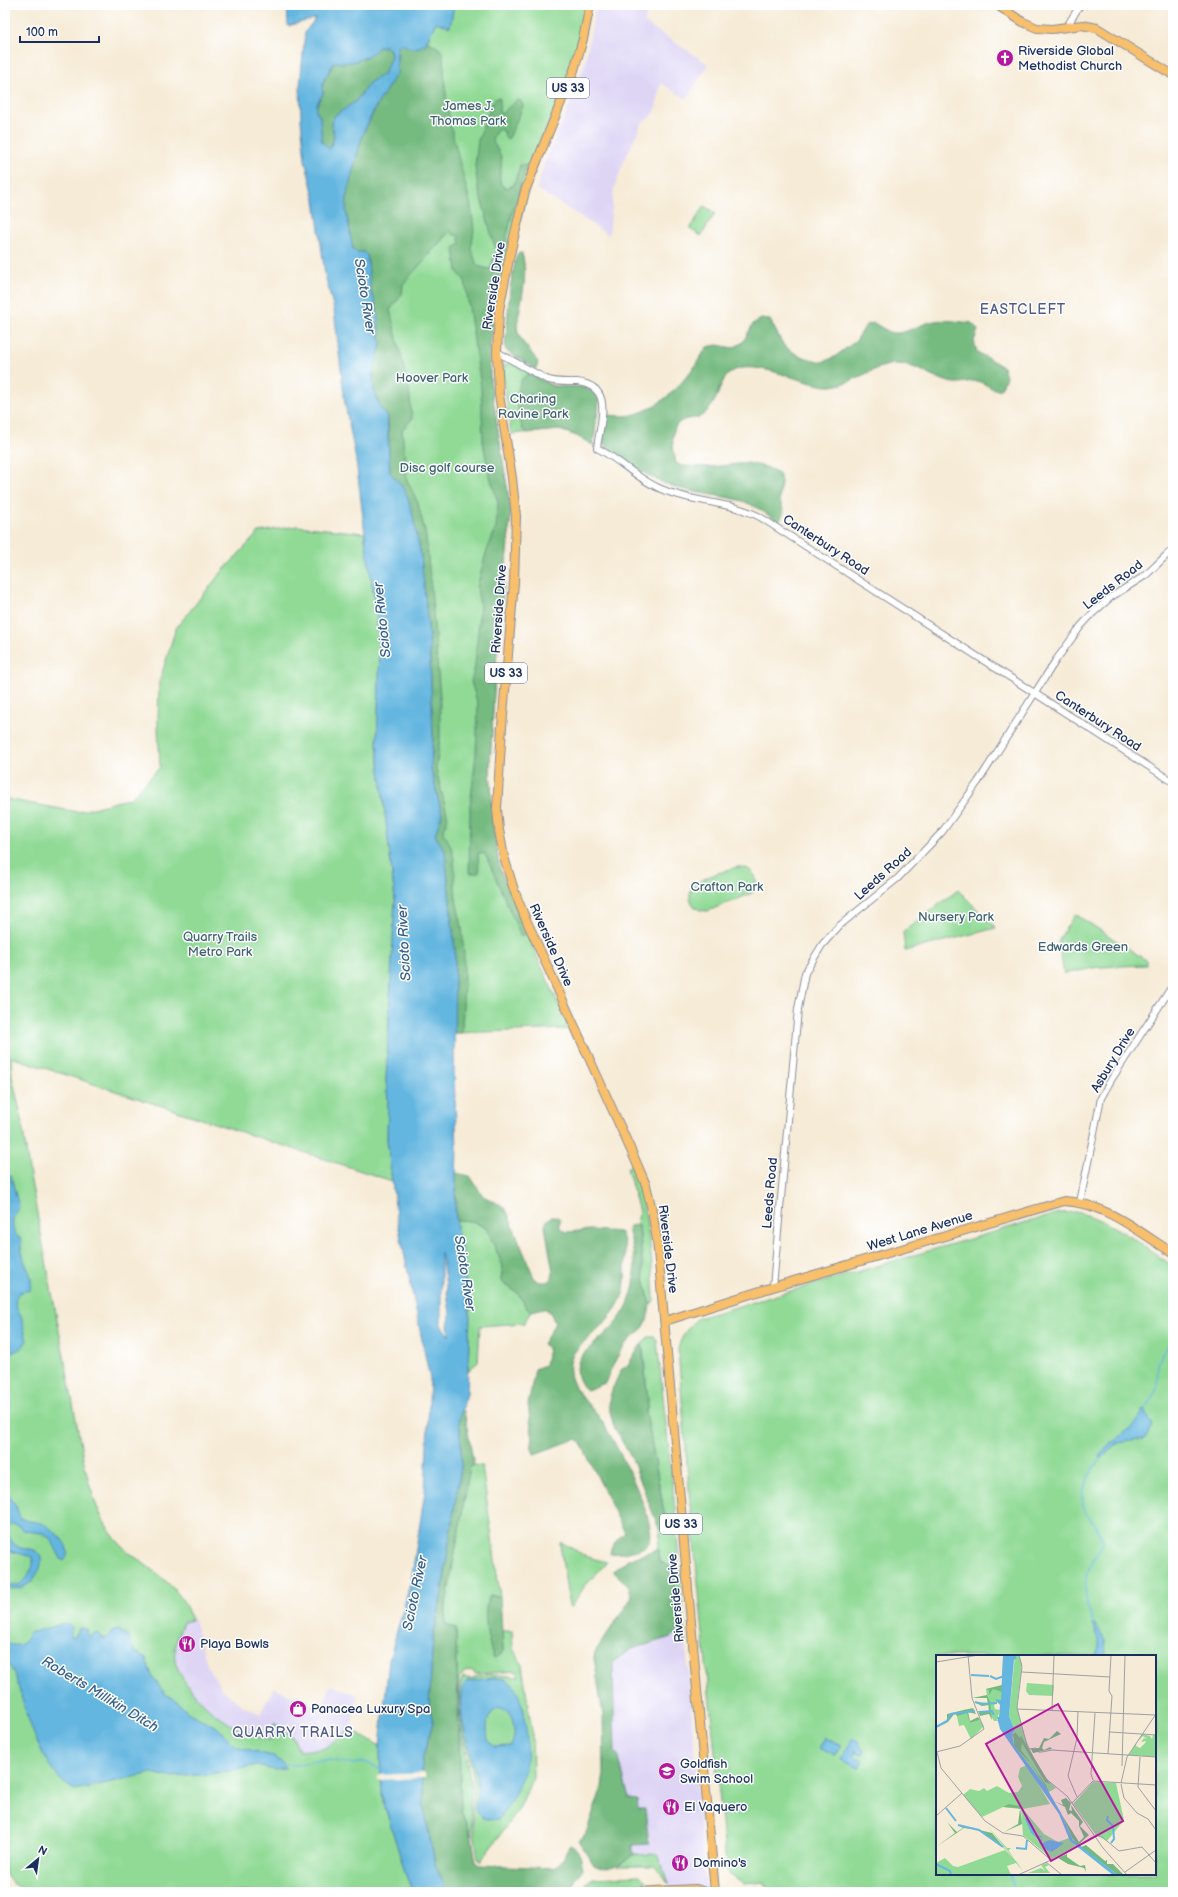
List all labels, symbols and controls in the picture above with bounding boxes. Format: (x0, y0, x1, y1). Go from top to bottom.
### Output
scale bar (20, 18, 99, 44)
text: 100 m (26, 25, 58, 40)
place label: Riverside Global Methodist Church (1018, 43, 1122, 74)
church icon: Riverside Global Methodist Church (995, 48, 1015, 68)
road number: US 33 (547, 78, 589, 98)
park label: James J. Thomas Park (430, 98, 507, 129)
street label: Riverside Drive (479, 240, 509, 331)
water label: Scioto River (351, 257, 379, 336)
district label: EASTCLEFT (980, 301, 1066, 318)
park label: Hoover Park (396, 370, 469, 386)
park label: Charing Ravine Park (498, 391, 569, 422)
park label: Disc golf course (400, 460, 495, 476)
street label: Canterbury Road (780, 511, 872, 579)
street label: Leeds Road (1080, 557, 1146, 613)
street label: Riverside Drive (488, 564, 510, 654)
water label: Scioto River (369, 580, 394, 659)
road number: US 33 (485, 663, 527, 683)
street label: Canterbury Road (1052, 687, 1144, 755)
street label: Leeds Road (851, 844, 915, 904)
park label: Crafton Park (691, 879, 764, 895)
street label: Riverside Drive (526, 901, 577, 989)
water label: Scioto River (393, 904, 414, 981)
park label: Nursery Park (918, 909, 995, 925)
park label: Quarry Trails Metro Park (183, 929, 258, 960)
park label: Edwards Green (1038, 939, 1128, 955)
street label: Asbury Drive (1087, 1024, 1139, 1095)
street label: Leeds Road (759, 1157, 781, 1229)
street label: Riverside Drive (655, 1204, 681, 1294)
street label: West Lane Avenue (865, 1207, 975, 1255)
water label: Scioto River (451, 1234, 479, 1313)
road number: US 33 (660, 1514, 702, 1534)
water label: Scioto River (399, 1553, 431, 1632)
street label: Riverside Drive (664, 1553, 688, 1643)
restaurant icon: Playa Bowls (177, 1634, 197, 1654)
place label: Playa Bowls (200, 1636, 270, 1652)
water label: Roberts Millikin Ditch (39, 1652, 162, 1736)
inset map (936, 1655, 1156, 1875)
shop icon: Panacea Luxury Spa (288, 1699, 308, 1719)
place label: Panacea Luxury Spa (311, 1701, 430, 1717)
district label: QUARRY TRAILS (232, 1724, 354, 1741)
place label: Goldfish Swim School (680, 1756, 753, 1787)
school or university icon: Goldfish Swim School (657, 1761, 677, 1781)
restaurant icon: El Vaquero (661, 1797, 681, 1817)
place label: El Vaquero (684, 1799, 747, 1815)
north arrow (18, 1839, 58, 1879)
text: N (36, 1843, 49, 1858)
restaurant icon: Domino's (670, 1853, 690, 1873)
place label: Domino's (693, 1855, 747, 1871)

